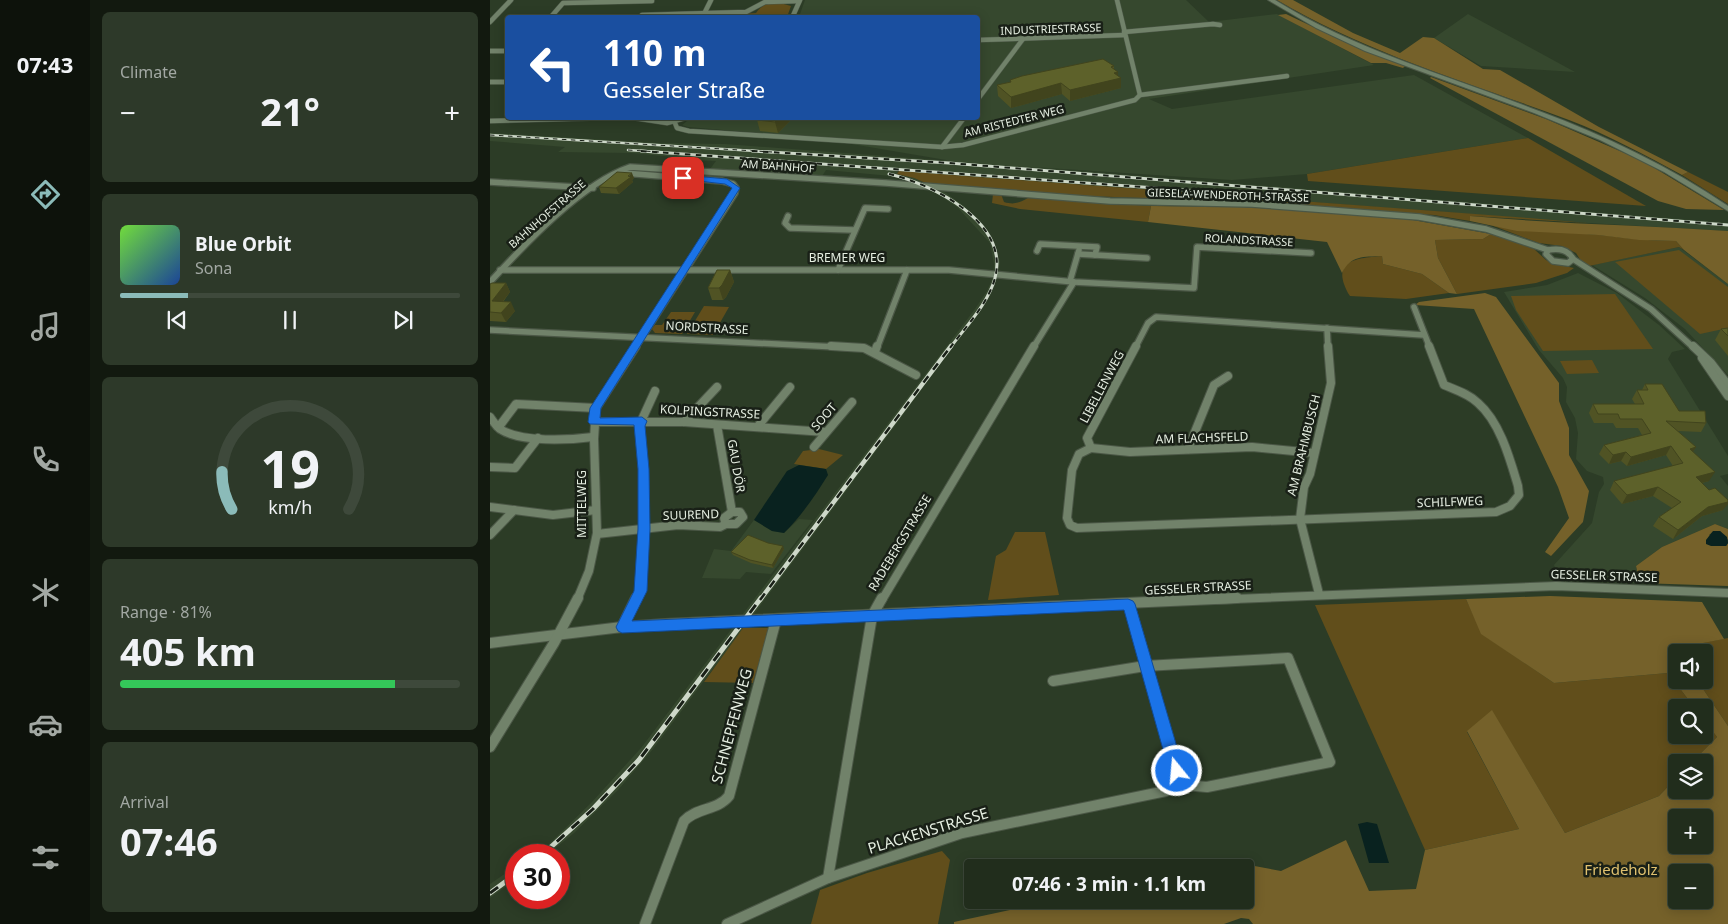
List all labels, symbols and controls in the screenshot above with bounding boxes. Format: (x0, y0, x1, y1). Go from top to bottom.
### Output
street label: INDUSTRIESTRASSE (1000, 19, 1102, 38)
text: 110 m (603, 29, 706, 76)
icon: left (520, 35, 585, 100)
text: 07:43 (17, 49, 73, 79)
text: Climate (120, 61, 177, 83)
text: Gesseler Straße (603, 74, 765, 104)
text: 21° (260, 85, 320, 137)
text: − (120, 93, 136, 131)
text: + (444, 93, 460, 131)
street label: AM RISTEDTER WEG (962, 101, 1066, 140)
street label: AM BAHNHOF (741, 155, 815, 176)
pin (662, 157, 704, 199)
icon: arrive (669, 164, 697, 192)
street label: BAHNHOFSTRASSE (505, 176, 588, 251)
icon: directions (28, 177, 63, 212)
street label: GIESELA-WENDEROTH-STRASSE (1147, 184, 1309, 205)
street label: ROLANDSTRASSE (1204, 230, 1294, 249)
text: Blue Orbit (195, 231, 291, 257)
street label: BREMER WEG (809, 249, 885, 266)
text: Sona (195, 257, 232, 279)
icon: previous (163, 306, 191, 334)
icon: pause (276, 306, 304, 334)
icon: next (389, 306, 417, 334)
icon: music (28, 309, 63, 344)
street label: NORDSTRASSE (665, 317, 749, 338)
street label: LIBELLENWEG (1075, 348, 1128, 426)
street label: AM BRAHMBUSCH (1283, 392, 1324, 497)
street label: SOOT (807, 399, 841, 434)
street label: KOLPINGSTRASSE (660, 400, 761, 423)
street label: AM FLACHSFELD (1155, 427, 1249, 448)
text: 19 (260, 432, 320, 503)
street label: GAU DÖR (723, 438, 750, 494)
icon: phone (28, 442, 63, 477)
street label: MITTELWEG (573, 470, 590, 538)
street label: RADEBERGSTRASSE (864, 491, 935, 594)
street label: SCHILFWEG (1417, 492, 1483, 511)
text: km/h (268, 495, 312, 519)
street label: SUUREND (663, 505, 720, 524)
street label: GESSELER STRASSE (1550, 565, 1658, 586)
icon: climate (28, 575, 63, 610)
street label: GESSELER STRASSE (1144, 576, 1252, 599)
text: Range · 81% (120, 601, 212, 623)
text: 405 km (120, 625, 256, 677)
map controls (1668, 644, 1713, 909)
button: sound (1668, 644, 1713, 689)
street label: SCHNEPFENWEG (706, 666, 756, 786)
button: search (1668, 699, 1713, 744)
icon: car (28, 707, 63, 742)
position arrow (1150, 744, 1202, 796)
button: layers (1668, 754, 1713, 799)
text: Arrival (120, 791, 169, 813)
street label: PLACKENSTRASSE (865, 802, 990, 858)
button: + (1668, 809, 1713, 854)
text: 07:46 (120, 815, 218, 867)
icon: filters (28, 840, 63, 875)
speed limit sign: 30 (505, 844, 570, 909)
park label: Friedeholz (1584, 859, 1658, 879)
button: − (1668, 864, 1713, 909)
text: 07:46 · 3 min · 1.1 km (1012, 871, 1206, 897)

